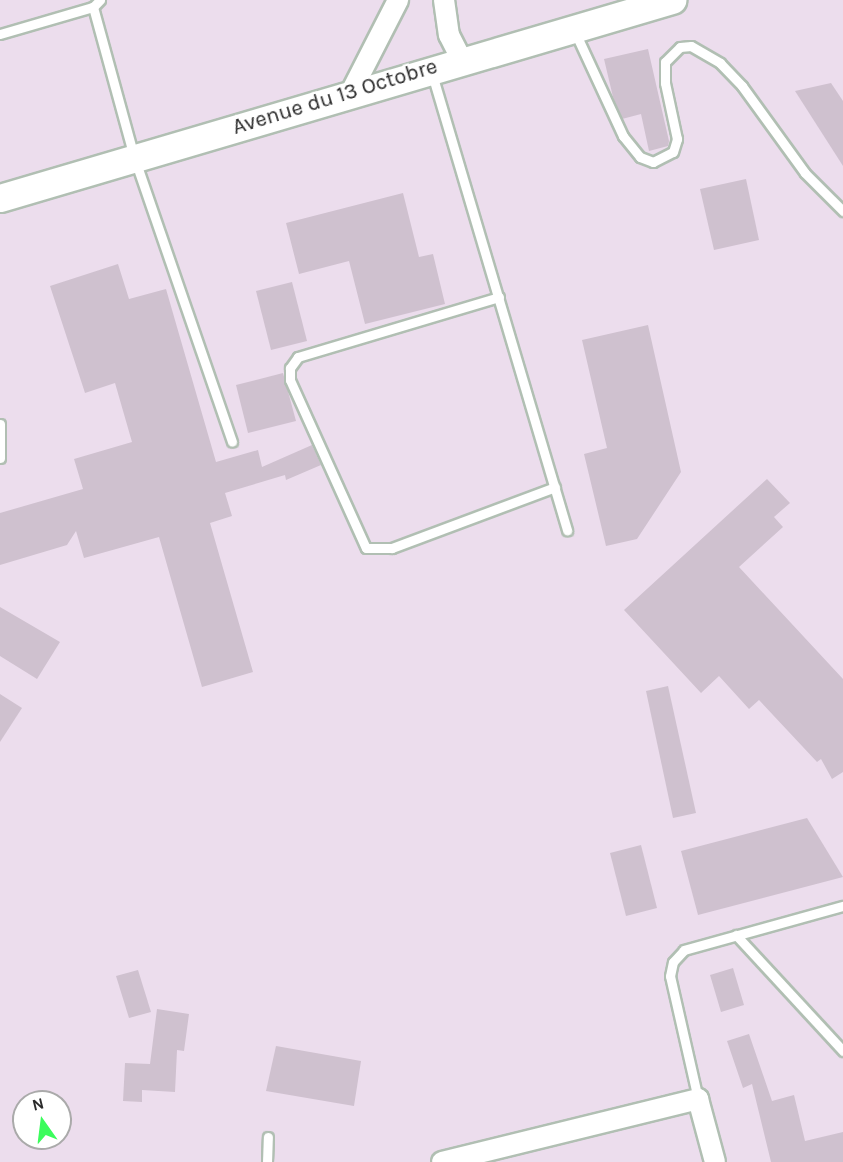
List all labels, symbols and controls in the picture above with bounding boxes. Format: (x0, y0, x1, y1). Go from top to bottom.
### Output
street label: Avenue du 13 Octobre (229, 53, 441, 141)
north arrow (12, 1090, 72, 1150)
text: N (30, 1093, 46, 1115)

